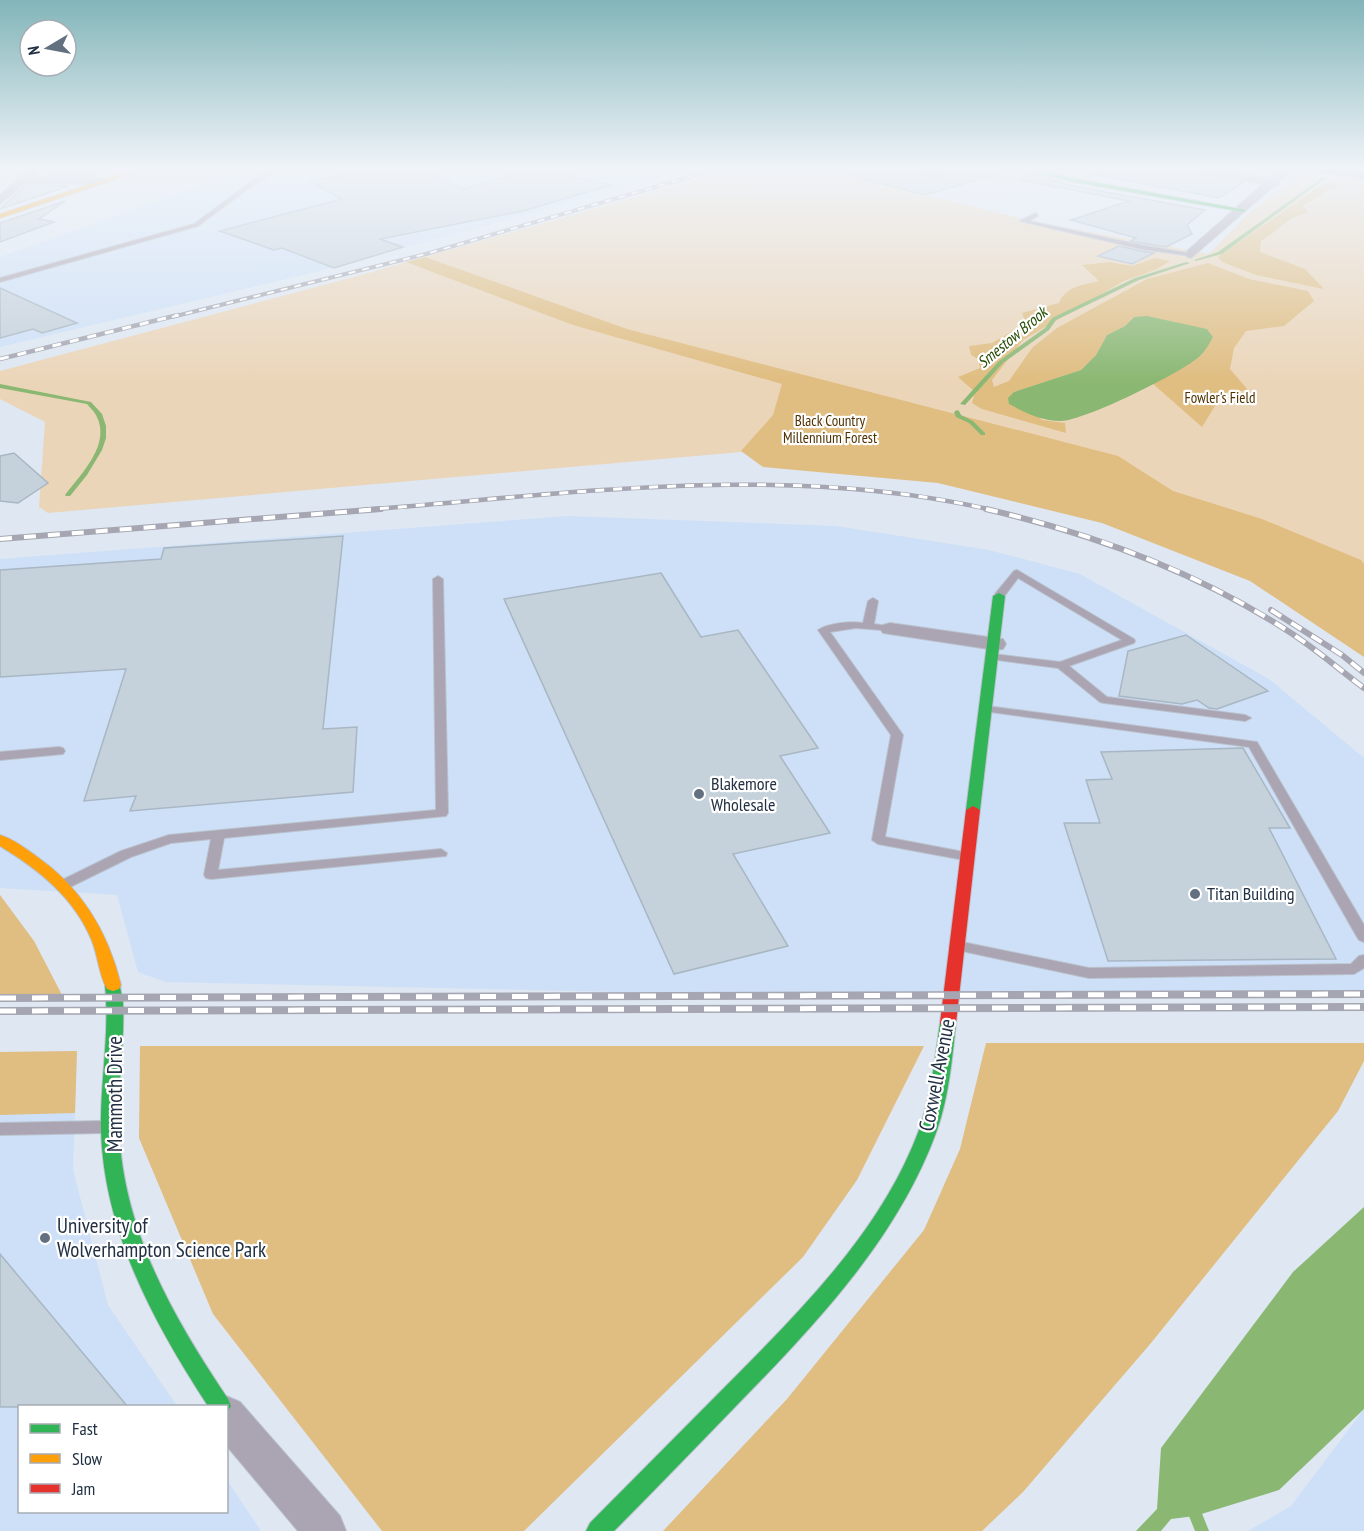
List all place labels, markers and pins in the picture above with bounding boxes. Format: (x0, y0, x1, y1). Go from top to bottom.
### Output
place label: Blakemore Wholesale (711, 772, 777, 816)
marker: Blakemore Wholesale (692, 787, 706, 801)
place label: Titan Building (1207, 882, 1295, 905)
marker: Titan Building (1188, 887, 1202, 901)
place label: University of Wolverhampton Science Park (57, 1212, 266, 1263)
marker: University of Wolverhampton Science Park (38, 1231, 52, 1245)

